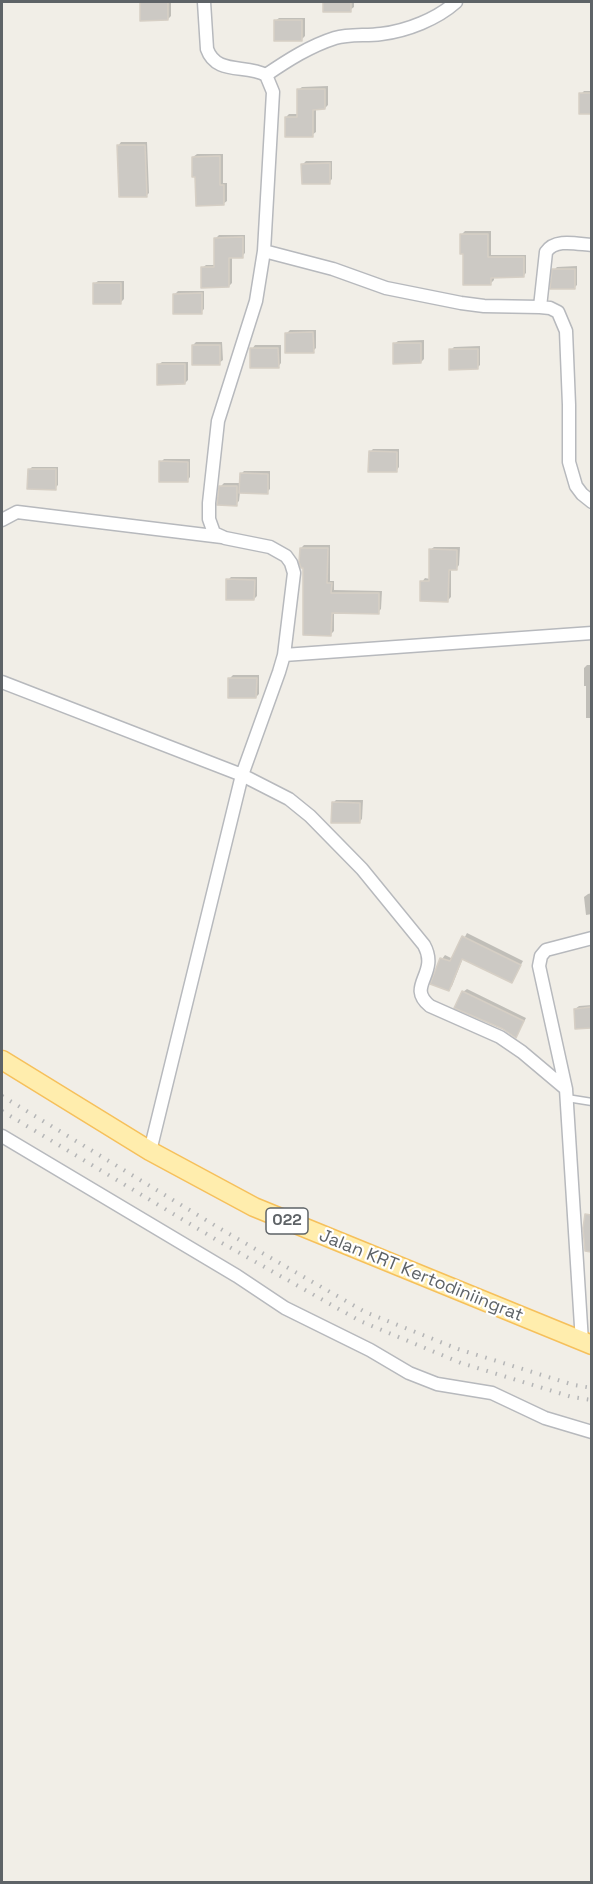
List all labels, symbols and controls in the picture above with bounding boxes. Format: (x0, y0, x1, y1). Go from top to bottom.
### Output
road number: 022 (266, 1208, 308, 1234)
street label: Jalan KRT Kertodiniingrat (316, 1225, 526, 1327)

